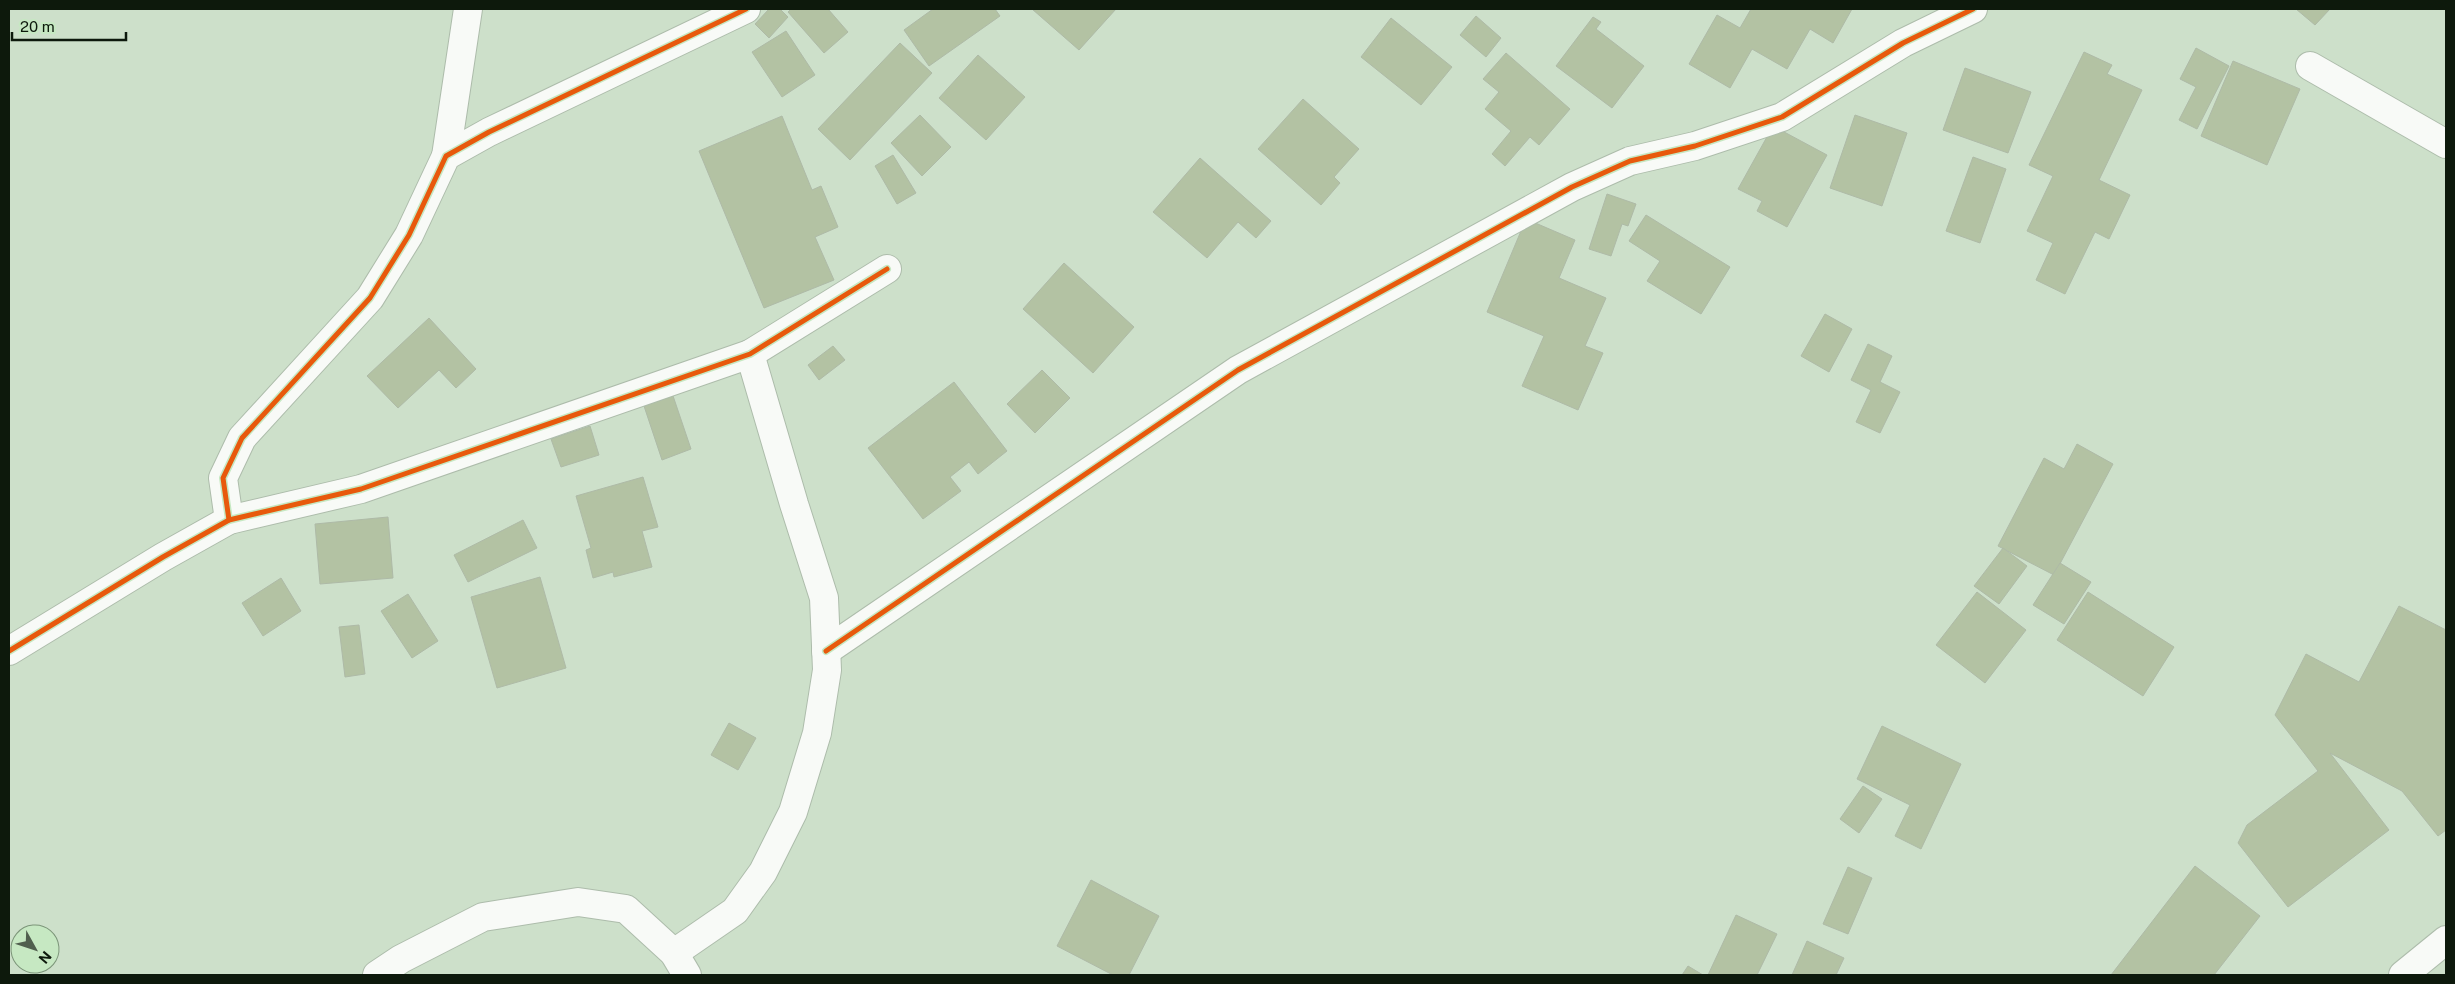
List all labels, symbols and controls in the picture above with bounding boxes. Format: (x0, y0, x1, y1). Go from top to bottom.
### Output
scale bar (12, 10, 126, 42)
text: 20 m (20, 18, 55, 35)
north arrow (10, 924, 60, 974)
text: N (35, 948, 55, 967)

